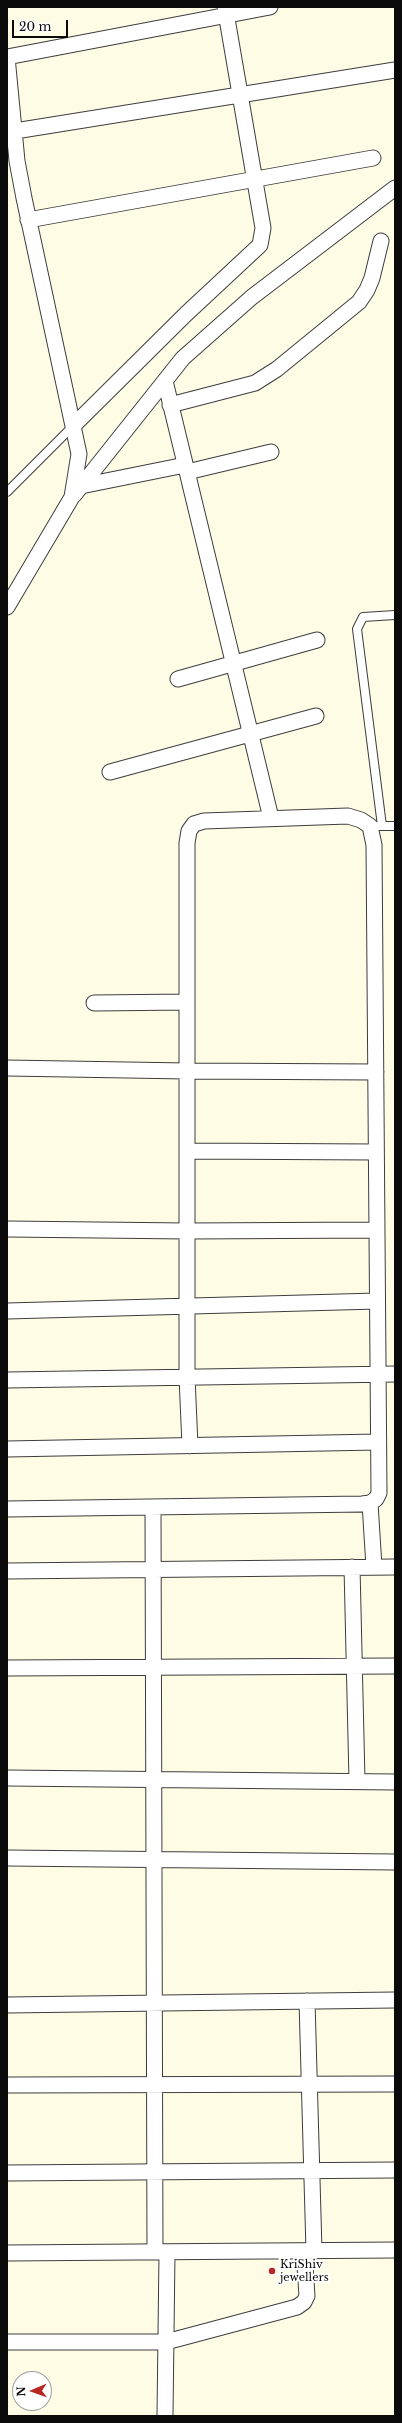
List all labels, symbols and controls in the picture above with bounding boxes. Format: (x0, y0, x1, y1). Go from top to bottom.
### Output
scale bar (14, 12, 70, 38)
text: 20 m (19, 19, 51, 34)
place label: KriShiv jewellers (280, 2258, 329, 2284)
marker: KriShiv jewellers (267, 2266, 277, 2276)
north arrow (12, 2371, 52, 2411)
text: N (14, 2386, 28, 2397)

